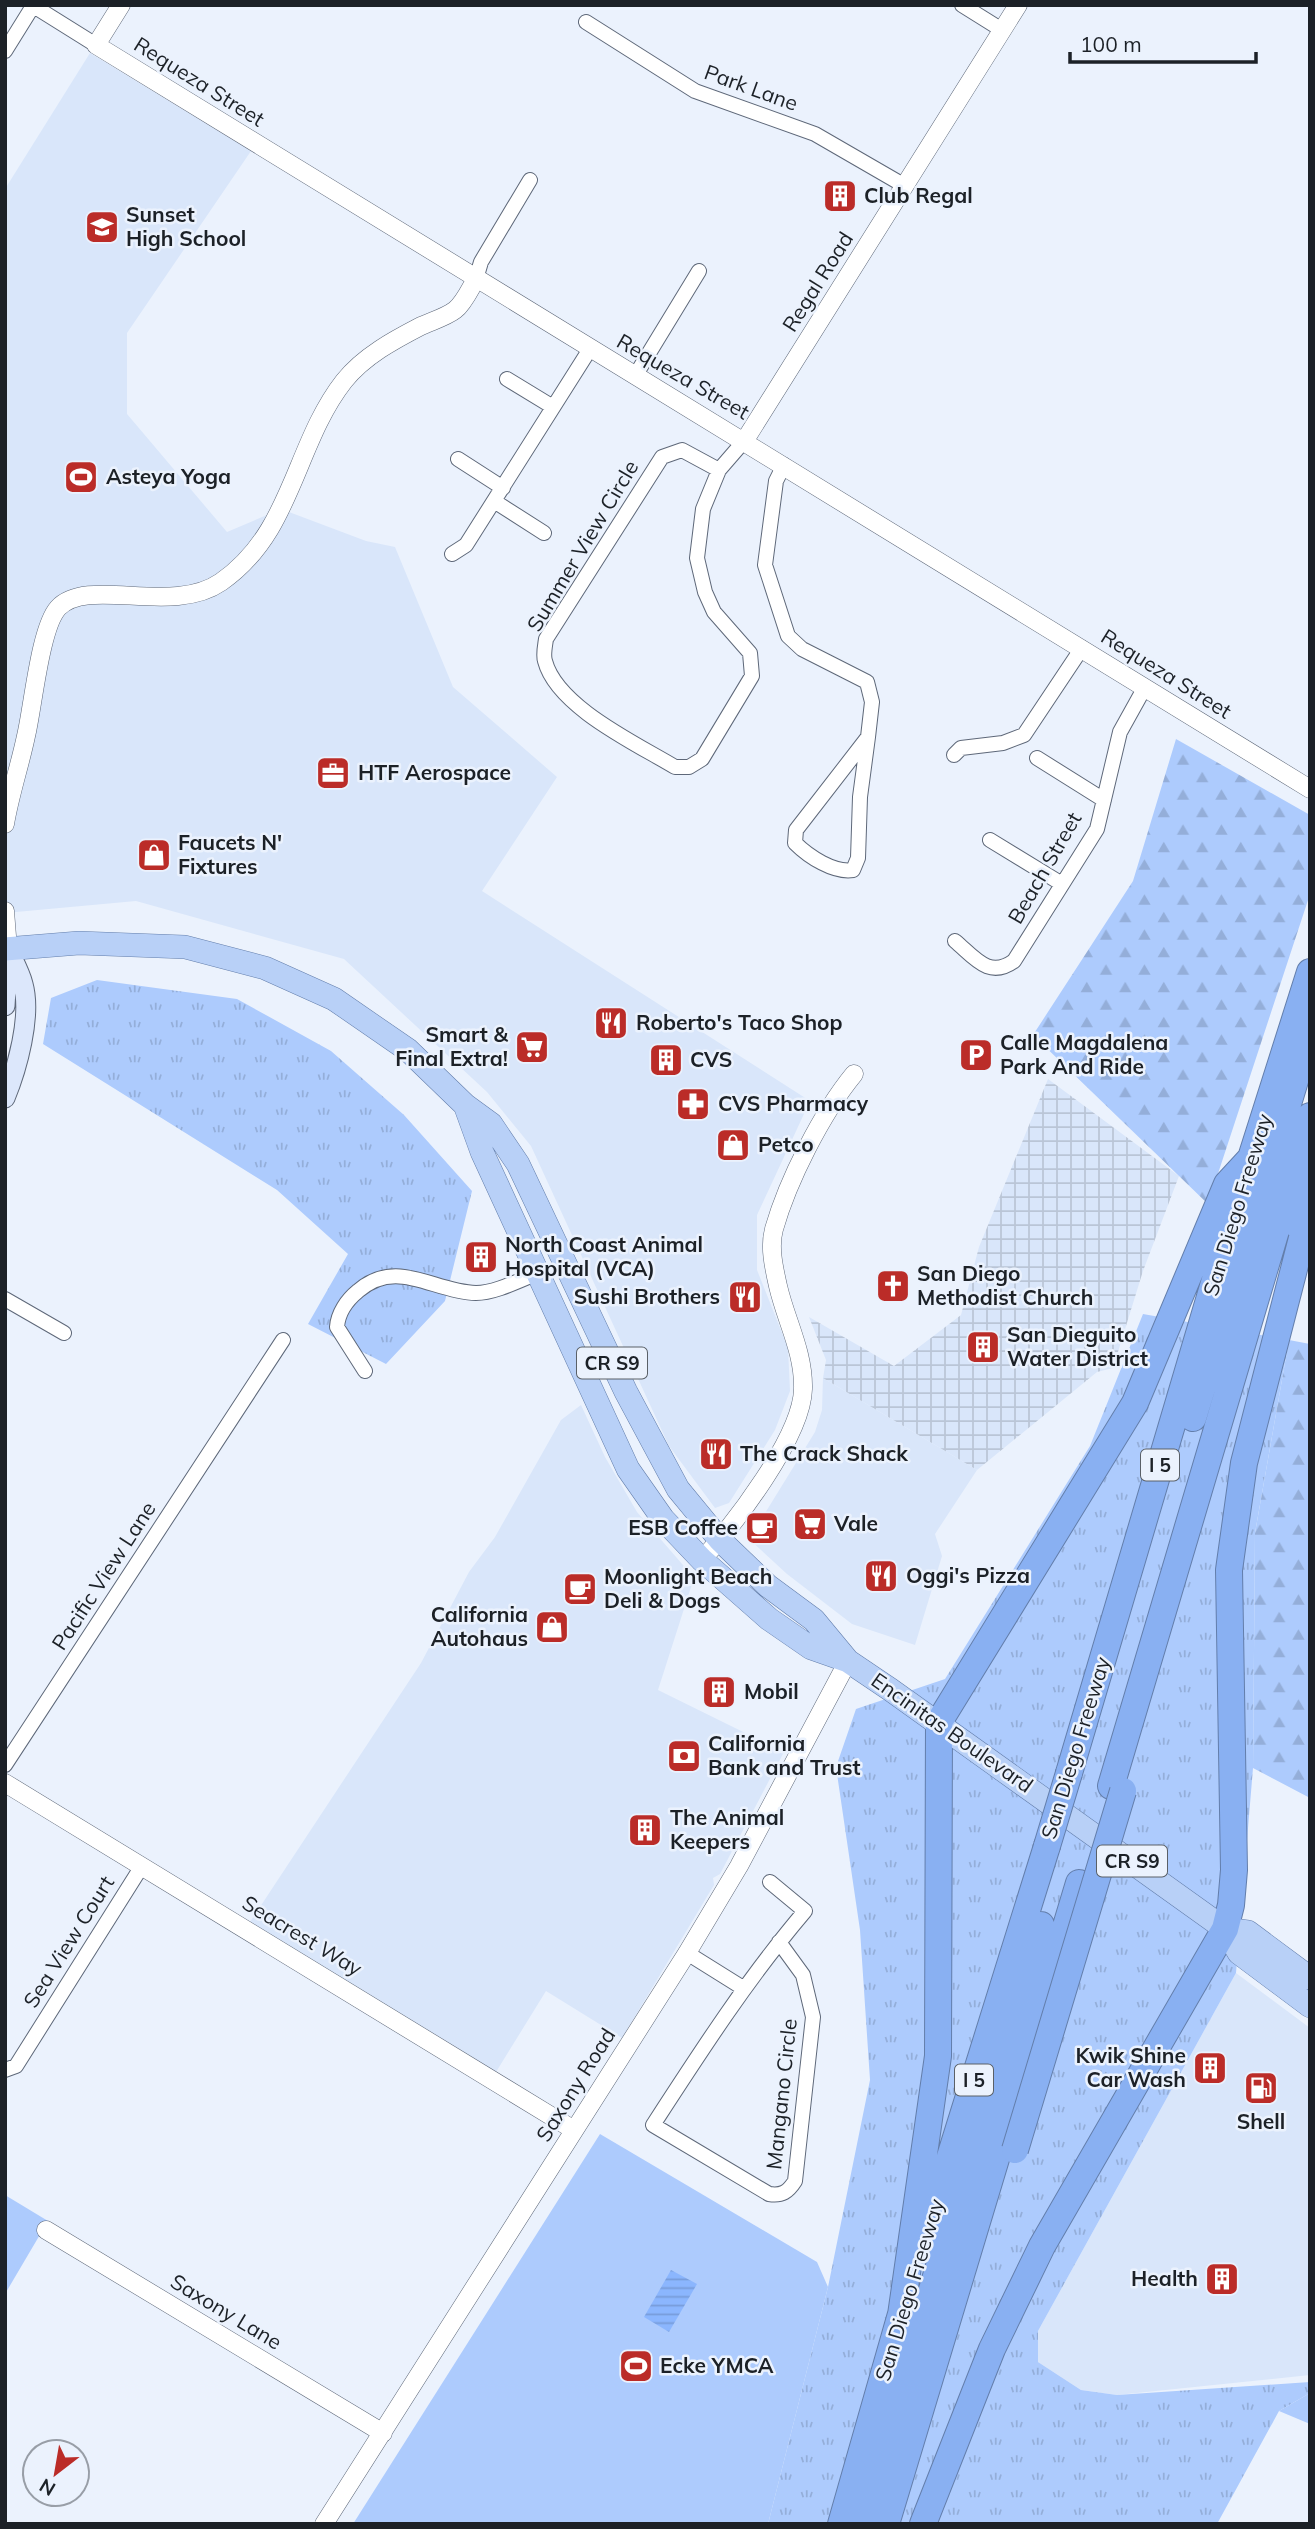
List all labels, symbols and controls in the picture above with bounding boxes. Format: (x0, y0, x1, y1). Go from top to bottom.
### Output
scale bar (1070, 21, 1256, 65)
street label: Requeza Street (130, 31, 269, 132)
text: 100 m (1080, 31, 1142, 57)
street label: Park Lane (701, 58, 802, 116)
building icon: Club Regal (821, 177, 859, 215)
place label: Club Regal (864, 182, 973, 208)
place label: Sunset High School (126, 201, 246, 251)
school or university icon: Sunset High School (83, 208, 121, 246)
street label: Regal Road (776, 227, 858, 336)
street label: Requeza Street (613, 328, 754, 425)
street label: Summer View Circle (521, 455, 643, 636)
sports icon: Asteya Yoga (62, 458, 100, 496)
place label: Asteya Yoga (106, 463, 231, 489)
street label: Requeza Street (1097, 623, 1236, 724)
office icon: HTF Aerospace (314, 754, 352, 792)
place label: HTF Aerospace (358, 759, 511, 785)
street label: Beach Street (1002, 807, 1087, 928)
place label: Faucets N' Fixtures (178, 829, 282, 879)
shop icon: Faucets N' Fixtures (135, 836, 173, 874)
restaurant icon: Roberto's Taco Shop (592, 1004, 630, 1042)
place label: Roberto's Taco Shop (636, 1009, 843, 1035)
place label: Smart & Final Extra! (395, 1021, 509, 1071)
supermarket icon: Smart & Final Extra! (513, 1028, 551, 1066)
place label: Calle Magdalena Park And Ride (1000, 1029, 1168, 1079)
parking icon: Calle Magdalena Park And Ride (957, 1036, 995, 1074)
building icon: CVS (647, 1041, 685, 1079)
place label: CVS (690, 1046, 732, 1072)
pharmacy icon: CVS Pharmacy (674, 1085, 712, 1123)
place label: CVS Pharmacy (718, 1090, 869, 1116)
street label: San Diego Freeway (1197, 1110, 1277, 1299)
shop icon: Petco (714, 1126, 752, 1164)
place label: Petco (758, 1131, 814, 1157)
place label: North Coast Animal Hospital (VCA) (505, 1231, 703, 1281)
building icon: North Coast Animal Hospital (VCA) (462, 1238, 500, 1276)
place label: San Diego Methodist Church (917, 1260, 1093, 1310)
church icon: San Diego Methodist Church (874, 1267, 912, 1305)
restaurant icon: Sushi Brothers (726, 1278, 764, 1316)
place label: Sushi Brothers (574, 1283, 720, 1309)
place label: San Dieguito Water District (1007, 1321, 1148, 1371)
building icon: San Dieguito Water District (964, 1328, 1002, 1366)
road number: CR S9 (577, 1348, 647, 1378)
restaurant icon: The Crack Shack (697, 1435, 735, 1473)
place label: The Crack Shack (740, 1440, 908, 1466)
road number: I 5 (1141, 1450, 1179, 1480)
street label: Pacific View Lane (46, 1496, 161, 1654)
supermarket icon: Vale (791, 1505, 829, 1543)
cafe icon: ESB Coffee (743, 1509, 781, 1547)
place label: Vale (833, 1510, 878, 1536)
place label: ESB Coffee (628, 1514, 738, 1540)
restaurant icon: Oggi's Pizza (862, 1557, 900, 1595)
place label: Oggi's Pizza (906, 1562, 1030, 1588)
place label: Moonlight Beach Deli & Dogs (604, 1563, 772, 1613)
cafe icon: Moonlight Beach Deli & Dogs (561, 1570, 599, 1608)
place label: California Autohaus (431, 1601, 528, 1651)
shop icon: California Autohaus (533, 1608, 571, 1646)
street label: San Diego Freeway (1035, 1653, 1115, 1842)
street label: Encinitas Boulevard (867, 1667, 1038, 1798)
building icon: Mobil (700, 1673, 738, 1711)
place label: Mobil (744, 1678, 799, 1704)
place label: California Bank and Trust (708, 1730, 861, 1780)
bank icon: California Bank and Trust (665, 1737, 703, 1775)
place label: The Animal Keepers (670, 1804, 784, 1854)
building icon: The Animal Keepers (626, 1811, 664, 1849)
road number: CR S9 (1097, 1845, 1167, 1876)
street label: Sea View Court (17, 1871, 119, 2012)
street label: Seacrest Way (238, 1889, 367, 1981)
street label: Mangano Circle (760, 2017, 802, 2171)
street label: Saxony Road (530, 2023, 620, 2146)
place label: Kwik Shine Car Wash (1075, 2042, 1186, 2092)
building icon: Kwik Shine Car Wash (1191, 2049, 1229, 2087)
road number: I 5 (955, 2064, 993, 2096)
fuel station icon: Shell (1242, 2069, 1280, 2107)
place label: Shell (1237, 2108, 1285, 2134)
street label: San Diego Freeway (869, 2195, 949, 2384)
building icon: Health (1203, 2260, 1241, 2298)
place label: Health (1131, 2265, 1198, 2291)
street label: Saxony Lane (166, 2268, 287, 2355)
sports icon: Ecke YMCA (617, 2347, 655, 2385)
place label: Ecke YMCA (660, 2352, 774, 2378)
north arrow (21, 2438, 91, 2508)
text: N (35, 2474, 60, 2502)

